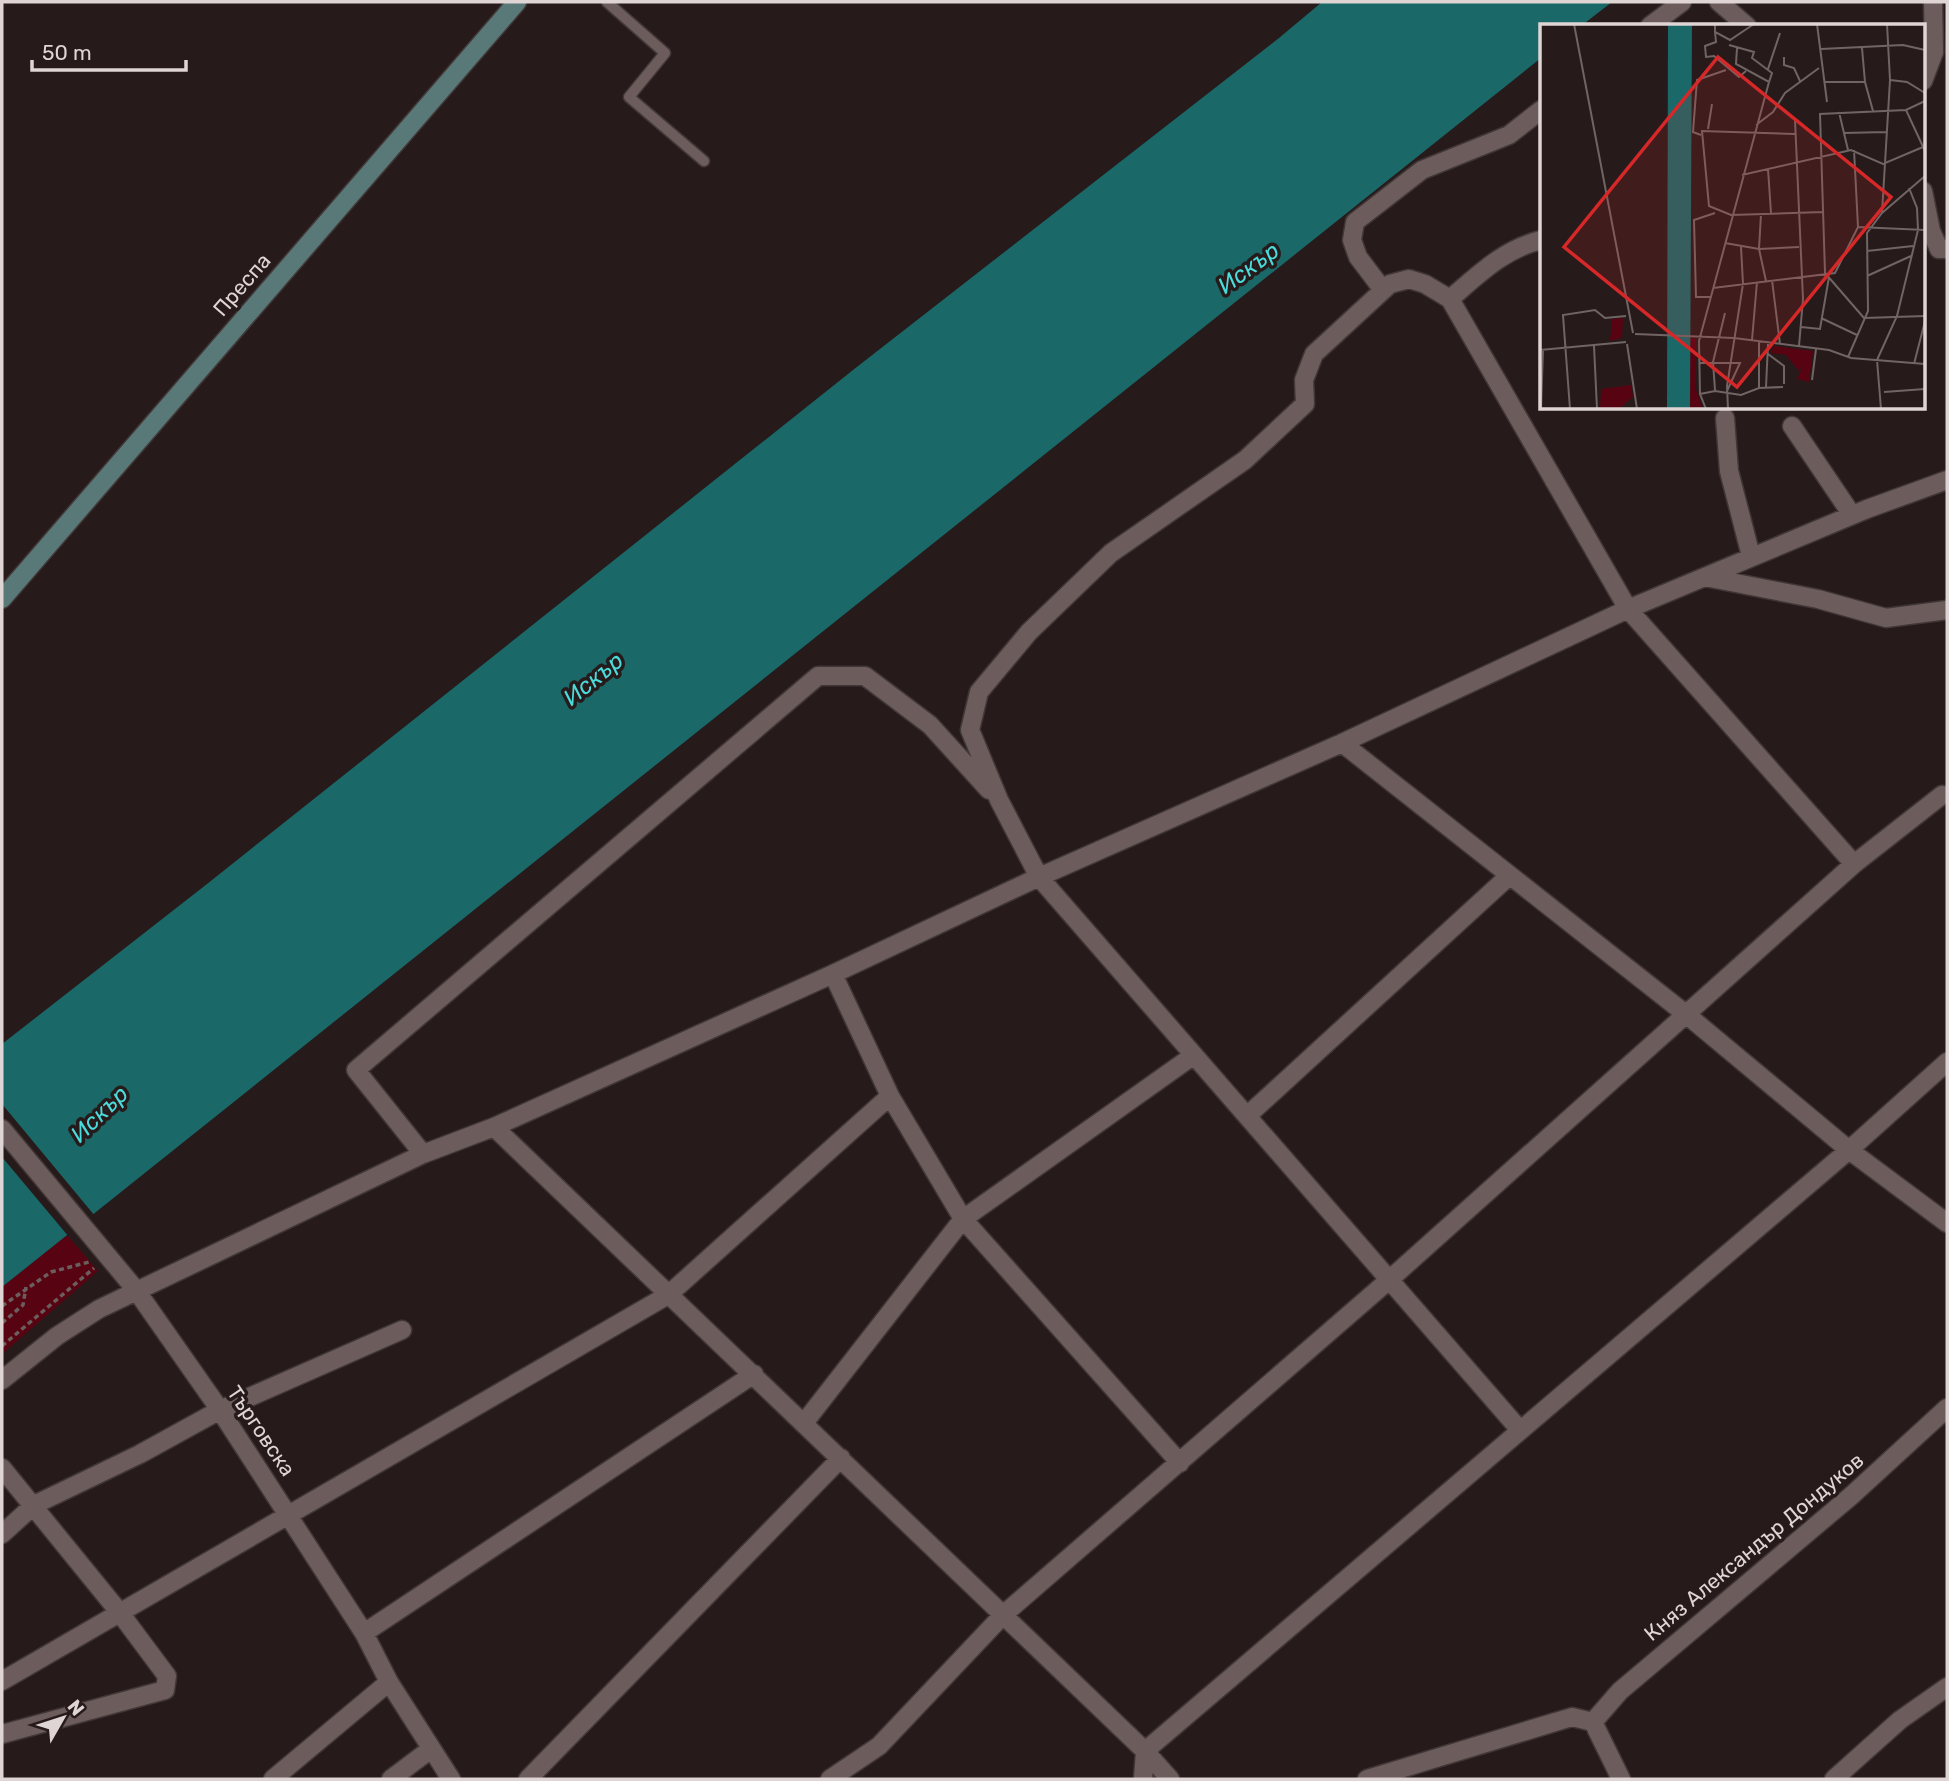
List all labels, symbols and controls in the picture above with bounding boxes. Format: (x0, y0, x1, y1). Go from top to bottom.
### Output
inset map (1540, 24, 1924, 410)
scale bar (32, 28, 186, 72)
text: 50 m (42, 40, 92, 65)
water label: Искър (1212, 236, 1284, 300)
street label: Преспа (208, 248, 276, 321)
water label: Искър (557, 646, 629, 712)
water label: Искър (65, 1080, 134, 1148)
street label: Търговска (222, 1381, 301, 1481)
street label: Княз Александър Дондуков (1639, 1447, 1869, 1646)
north arrow (28, 1683, 98, 1753)
text: N (63, 1695, 89, 1720)

